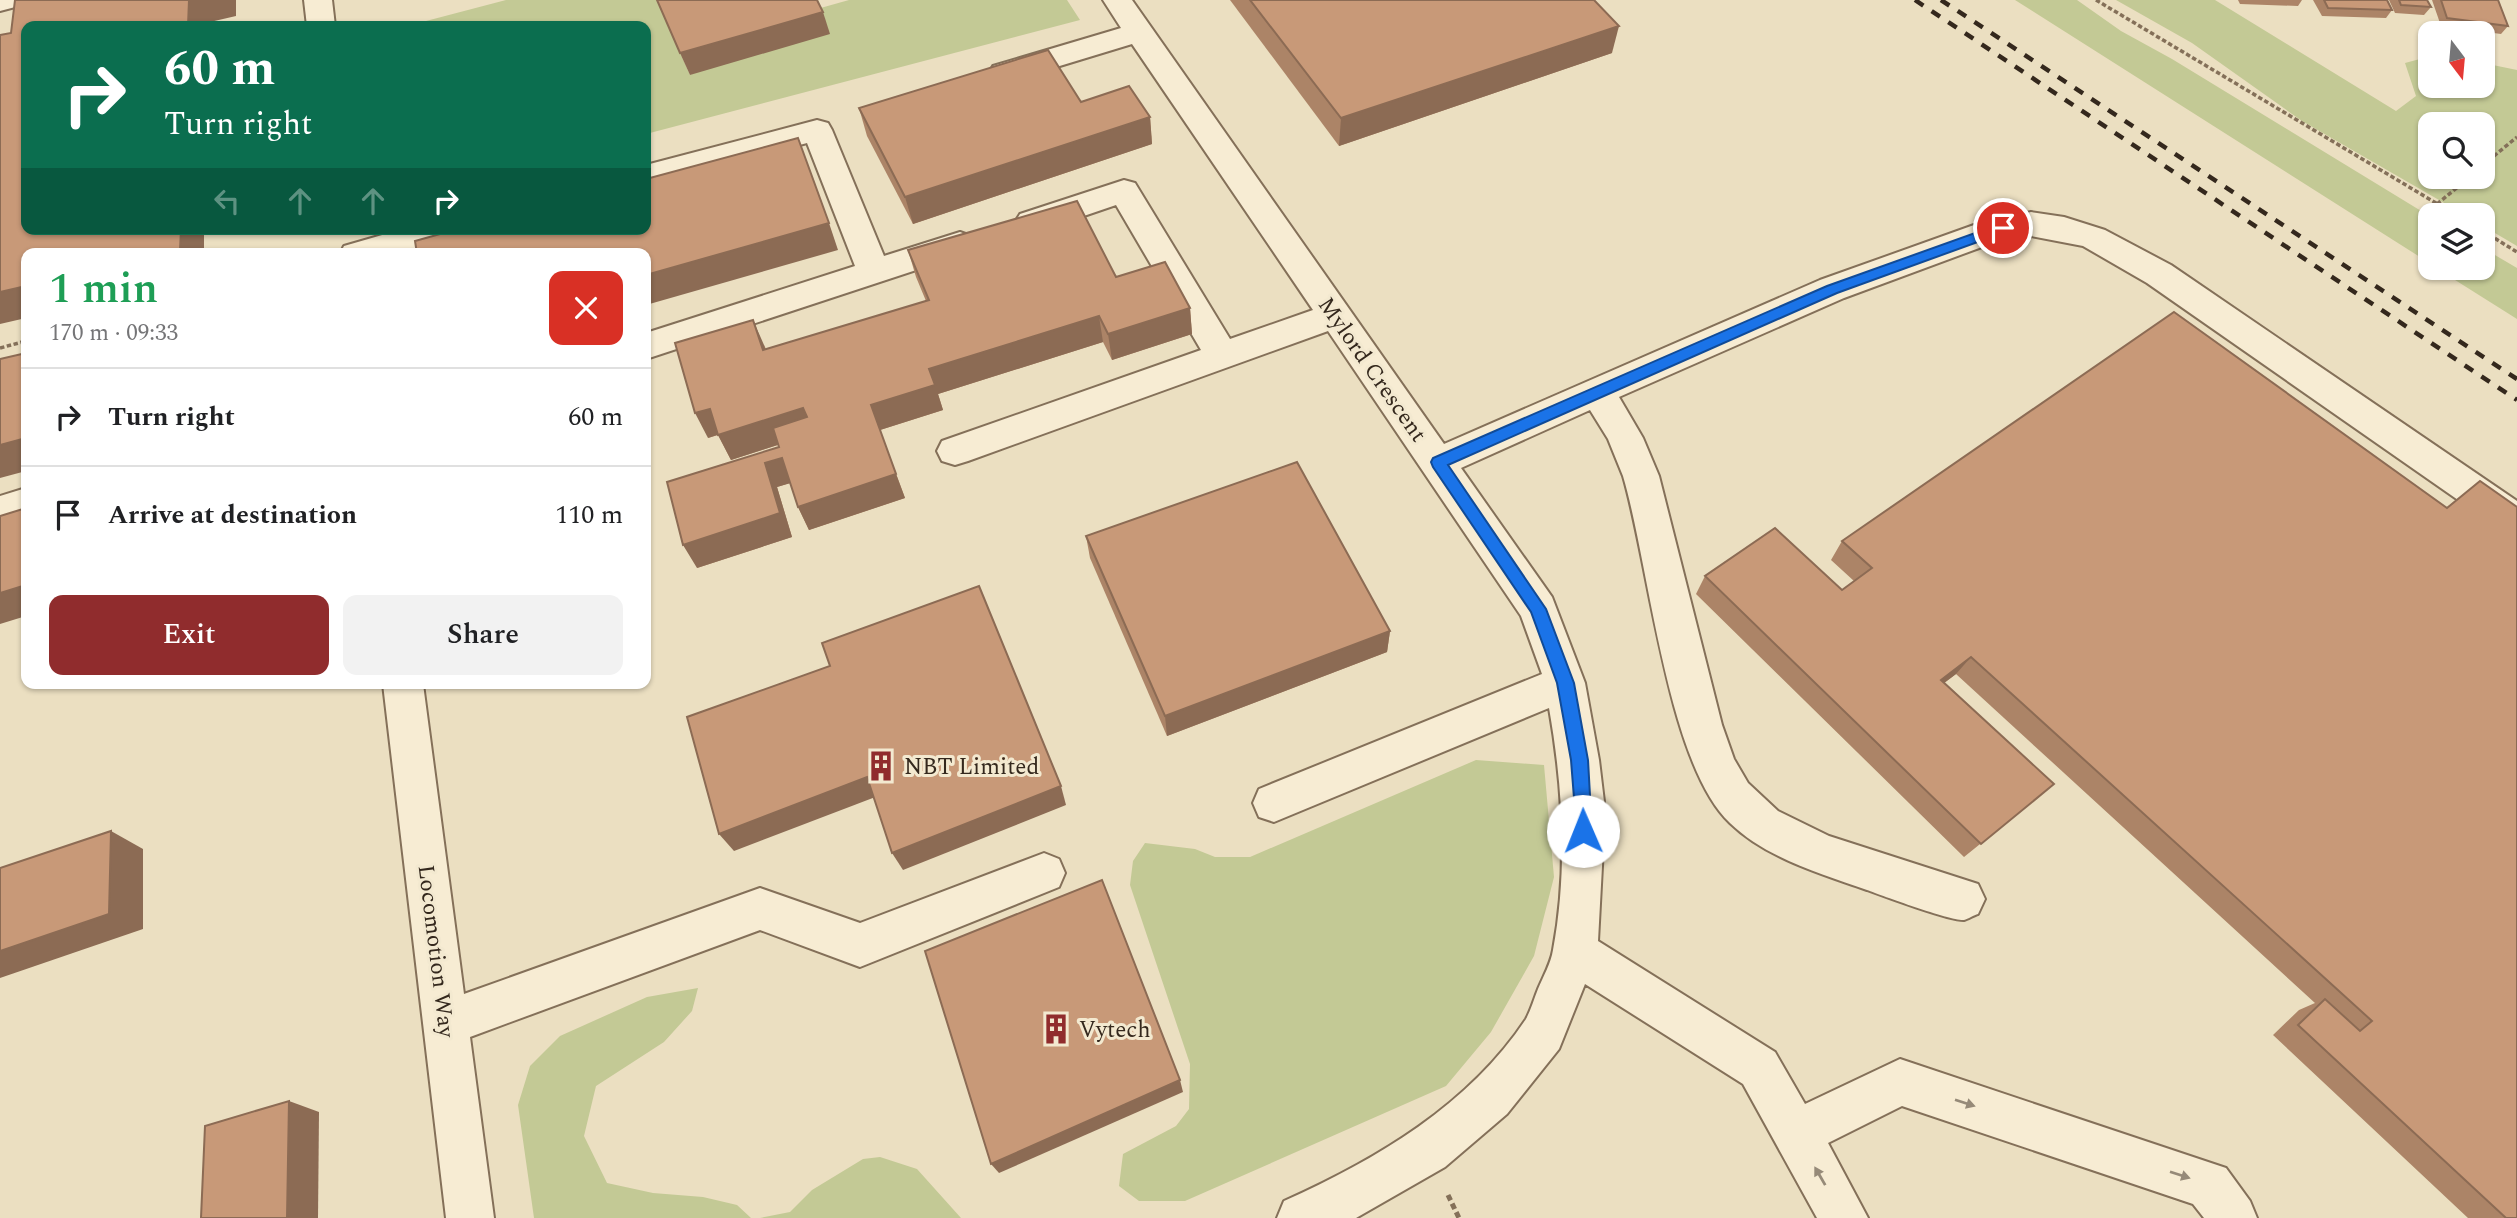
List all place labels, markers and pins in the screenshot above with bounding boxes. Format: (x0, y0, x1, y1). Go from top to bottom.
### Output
pin (1973, 198, 2033, 258)
building icon: NBT Limited (864, 749, 898, 783)
place label: NBT Limited (904, 750, 1039, 785)
building icon: Vytech (1039, 1012, 1073, 1046)
place label: Vytech (1079, 1013, 1151, 1048)

